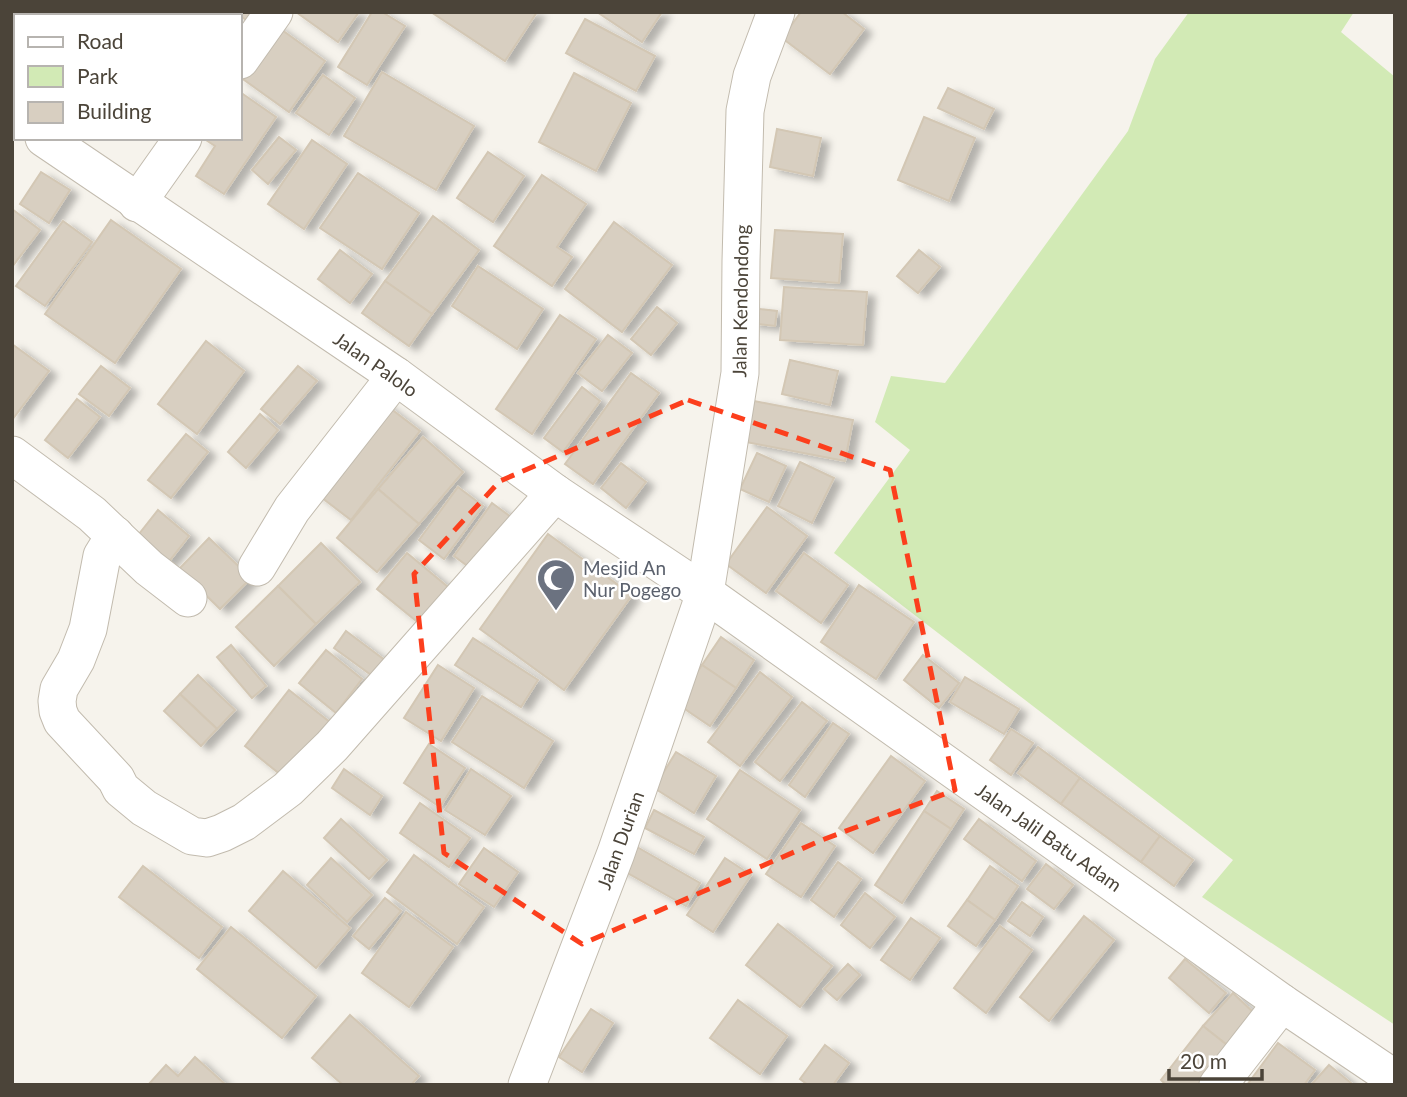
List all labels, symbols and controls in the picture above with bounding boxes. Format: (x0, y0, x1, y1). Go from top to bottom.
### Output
legend (14, 14, 242, 140)
text: Road (77, 28, 124, 53)
text: Park (77, 63, 118, 88)
text: Building (77, 98, 152, 123)
street label: Jalan Kendondong (727, 224, 753, 378)
street label: Jalan Palolo (329, 327, 423, 401)
place label: Mesjid An Nur Pogego (583, 556, 681, 601)
mosque icon: Mesjid An Nur Pogego (535, 557, 577, 612)
street label: Jalan Jalil Batu Adam (972, 778, 1126, 896)
street label: Jalan Durian (592, 788, 648, 892)
scale bar (1169, 1038, 1262, 1082)
text: 20 m (1180, 1048, 1227, 1073)

